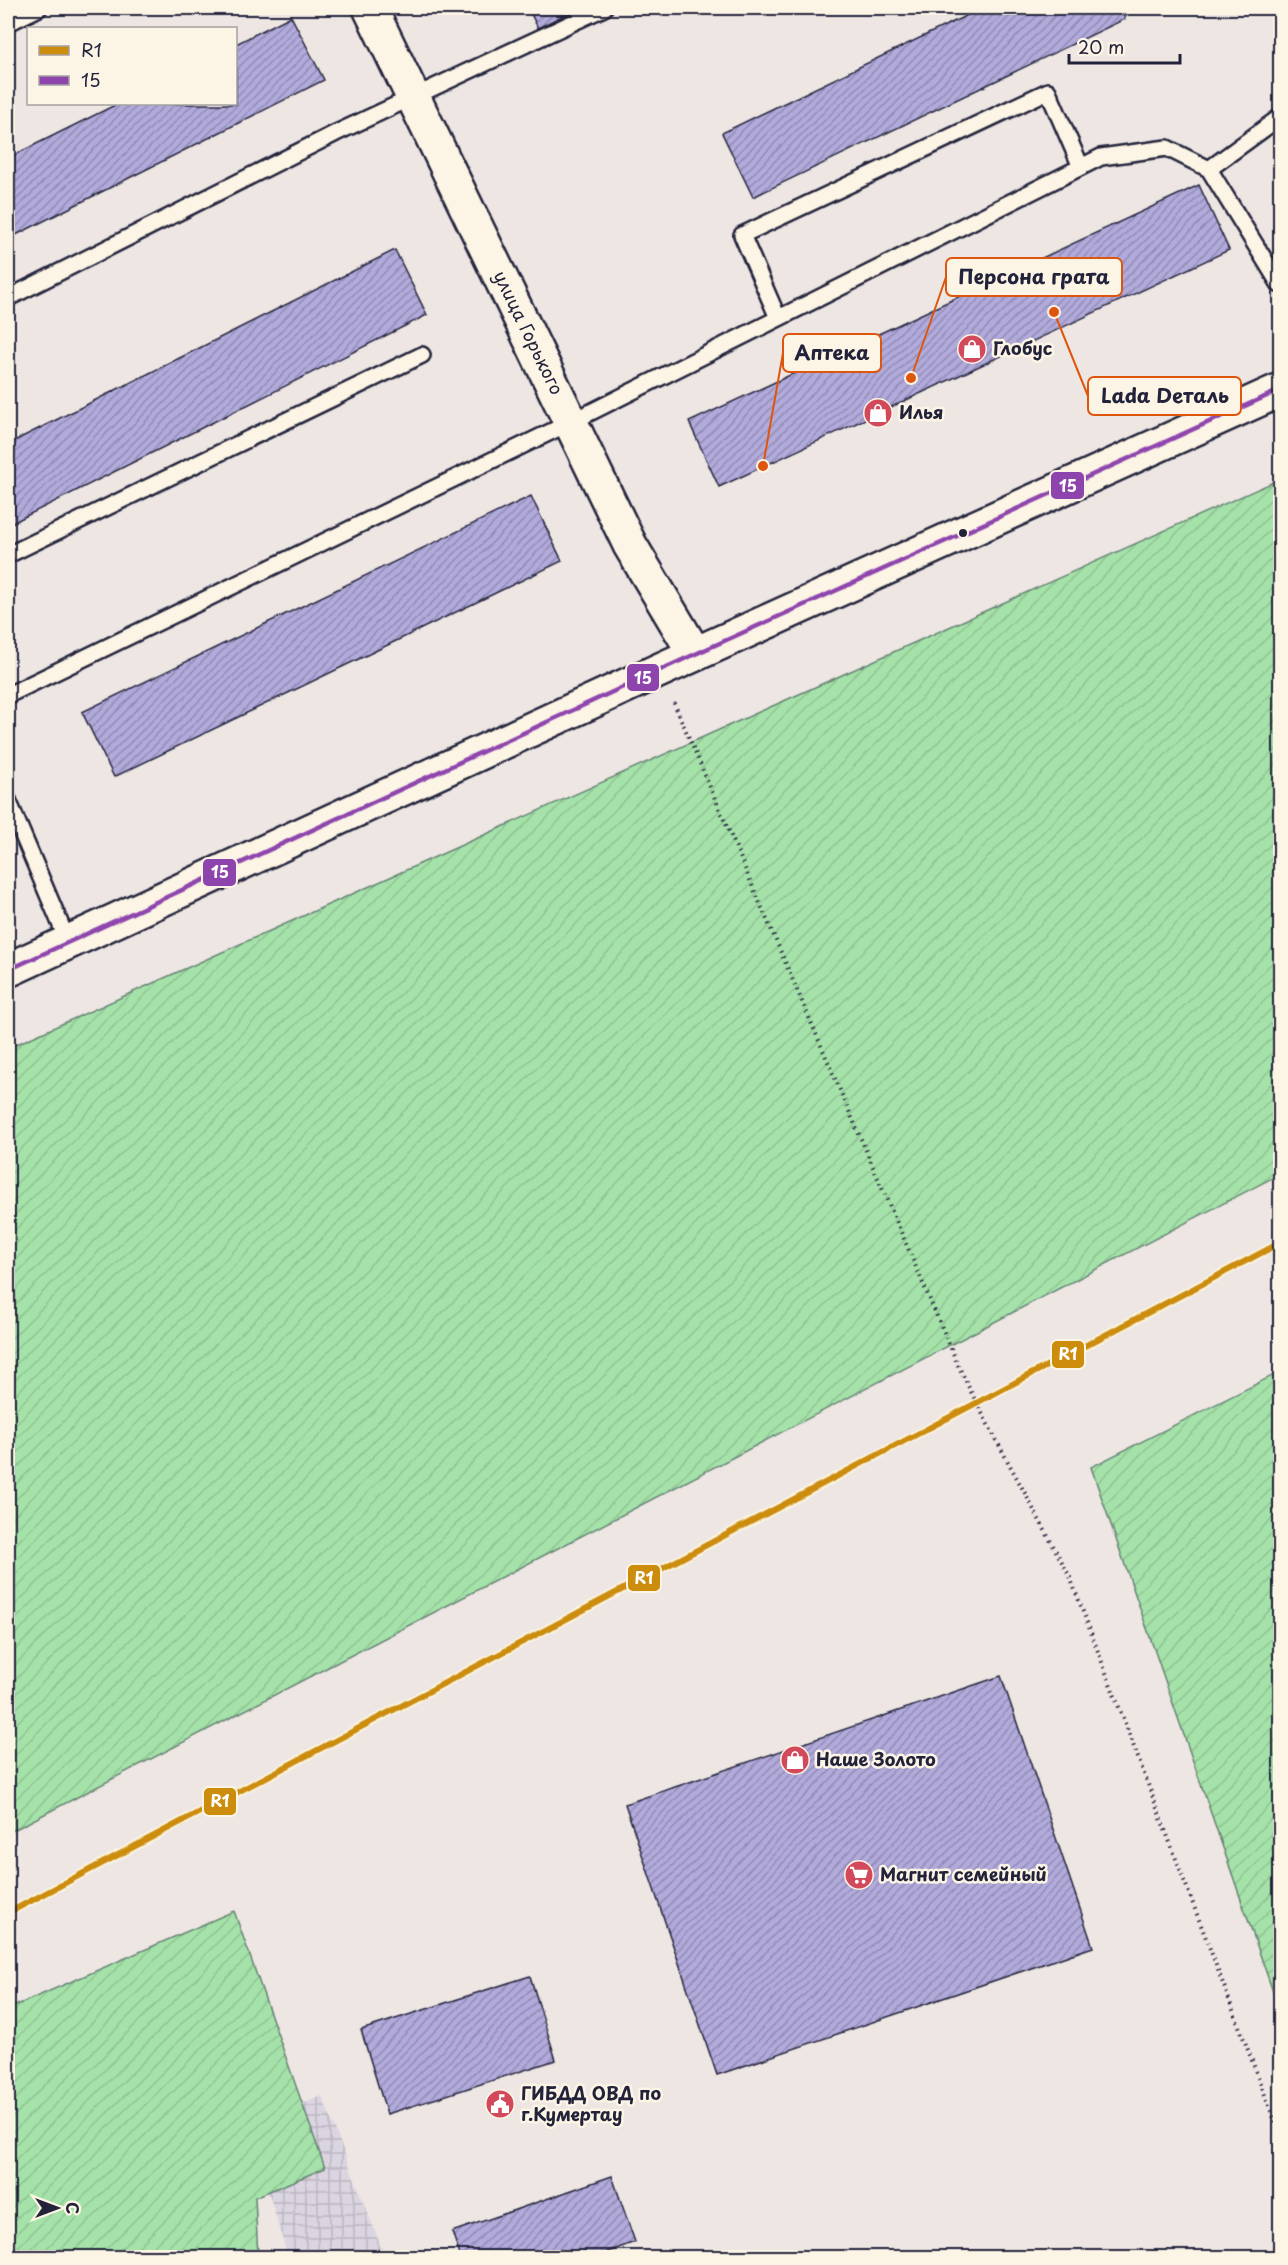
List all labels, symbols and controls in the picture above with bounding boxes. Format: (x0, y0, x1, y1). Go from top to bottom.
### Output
legend (27, 27, 237, 105)
scale bar (1069, 27, 1180, 65)
text: 20 m (1078, 33, 1124, 60)
text: R1 (81, 36, 102, 63)
text: 15 (81, 66, 101, 93)
callout: Персона грата (946, 258, 1122, 296)
text: Персона грата (958, 261, 1110, 291)
street label: улица Горького (488, 266, 571, 399)
shop icon: Глобус (956, 333, 988, 365)
callout: Аптека (783, 334, 881, 372)
place label: Глобус (993, 334, 1053, 361)
text: Аптека (795, 337, 870, 367)
callout: Lada Dеталь (1088, 377, 1241, 415)
text: Lada Dеталь (1101, 380, 1229, 410)
shop icon: Илья (862, 397, 894, 429)
place label: Илья (899, 398, 943, 425)
line badge: 15 (1050, 471, 1085, 500)
text: 15 (1059, 473, 1077, 497)
unlabelled marker (957, 527, 969, 539)
line badge: 15 (626, 663, 660, 692)
text: 15 (634, 665, 652, 689)
line badge: 15 (202, 858, 237, 887)
text: 15 (211, 859, 229, 883)
line badge: R1 (1051, 1340, 1085, 1369)
text: R1 (1059, 1341, 1078, 1365)
line badge: R1 (627, 1564, 661, 1592)
text: R1 (635, 1565, 654, 1589)
shop icon: Наше Золото (779, 1744, 811, 1776)
place label: Наше Золото (816, 1745, 936, 1772)
line badge: R1 (203, 1787, 237, 1816)
text: R1 (211, 1788, 230, 1812)
supermarket icon: Магнит семейный (843, 1859, 875, 1891)
place label: Магнит семейный (880, 1860, 1047, 1887)
place label: ГИБДД ОВД по г.Кумертау (521, 2079, 662, 2127)
public building icon: ГИБДД ОВД по г.Кумертау (484, 2088, 516, 2120)
north arrow (27, 2178, 87, 2238)
text: С (61, 2202, 85, 2214)

